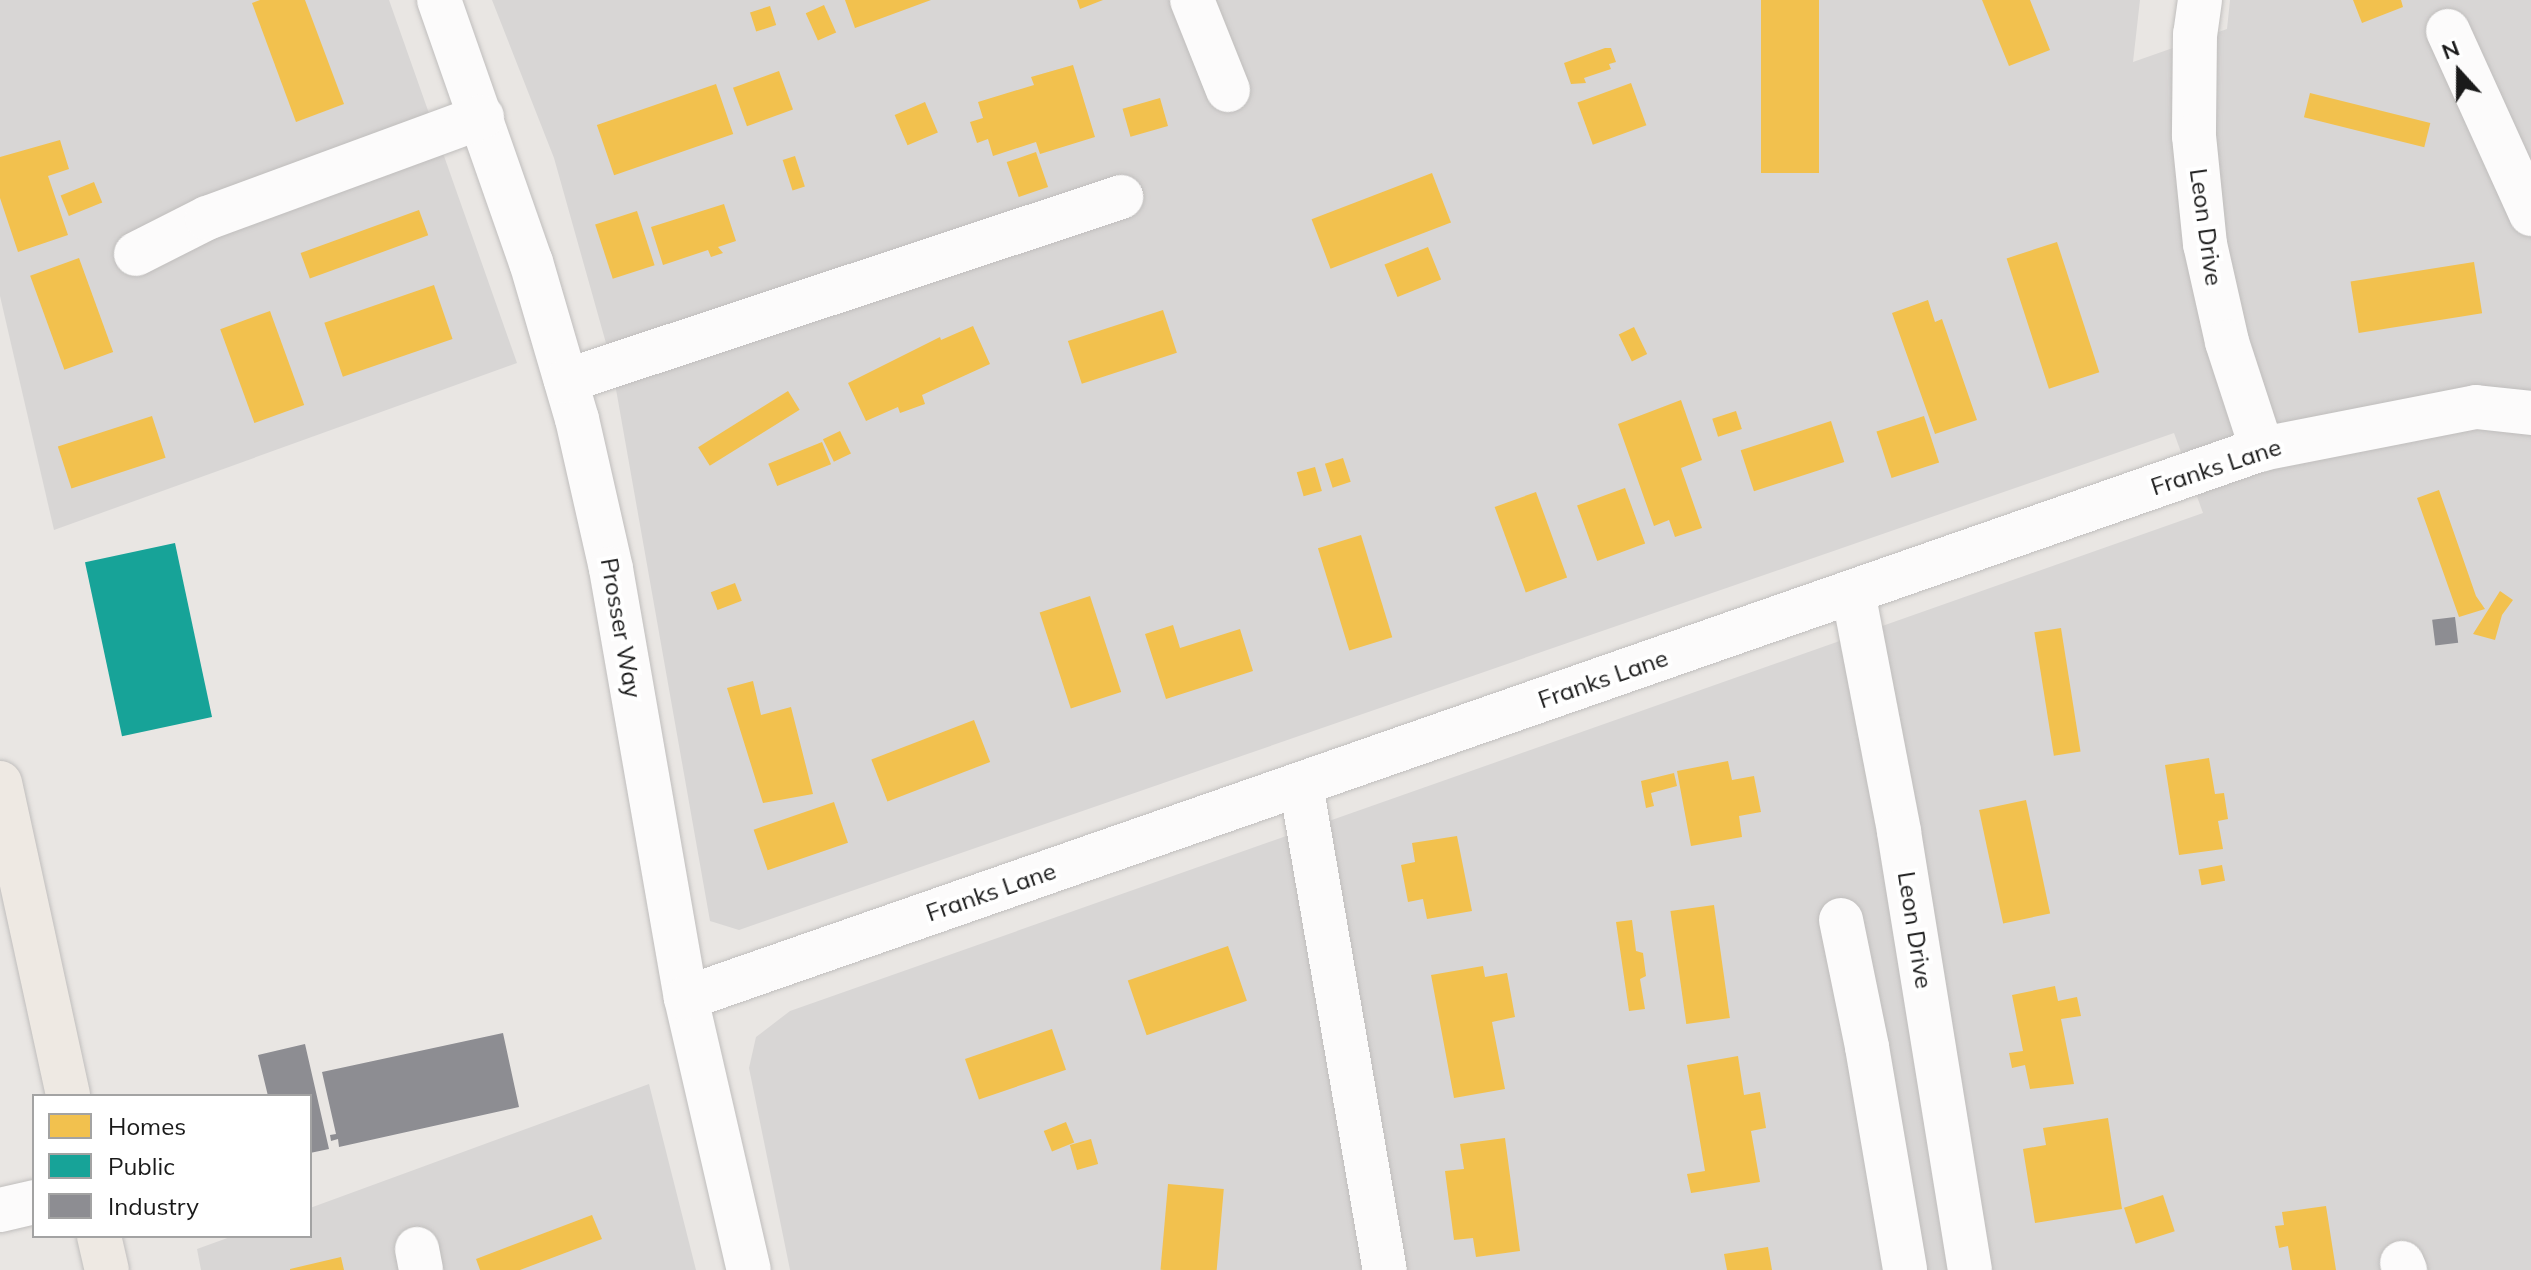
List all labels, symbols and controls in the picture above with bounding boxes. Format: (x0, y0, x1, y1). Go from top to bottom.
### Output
north arrow (2419, 32, 2499, 112)
text: N (2438, 34, 2463, 66)
street label: Leon Drive (2184, 167, 2228, 287)
street label: Franks Lane (2147, 432, 2285, 502)
street label: Prosser Way (595, 556, 647, 700)
street label: Franks Lane (1534, 643, 1672, 715)
street label: Franks Lane (922, 856, 1060, 928)
street label: Leon Drive (1892, 869, 1938, 991)
legend (32, 1094, 312, 1238)
text: Homes (108, 1111, 186, 1141)
text: Public (108, 1151, 175, 1181)
text: Industry (108, 1191, 199, 1221)

